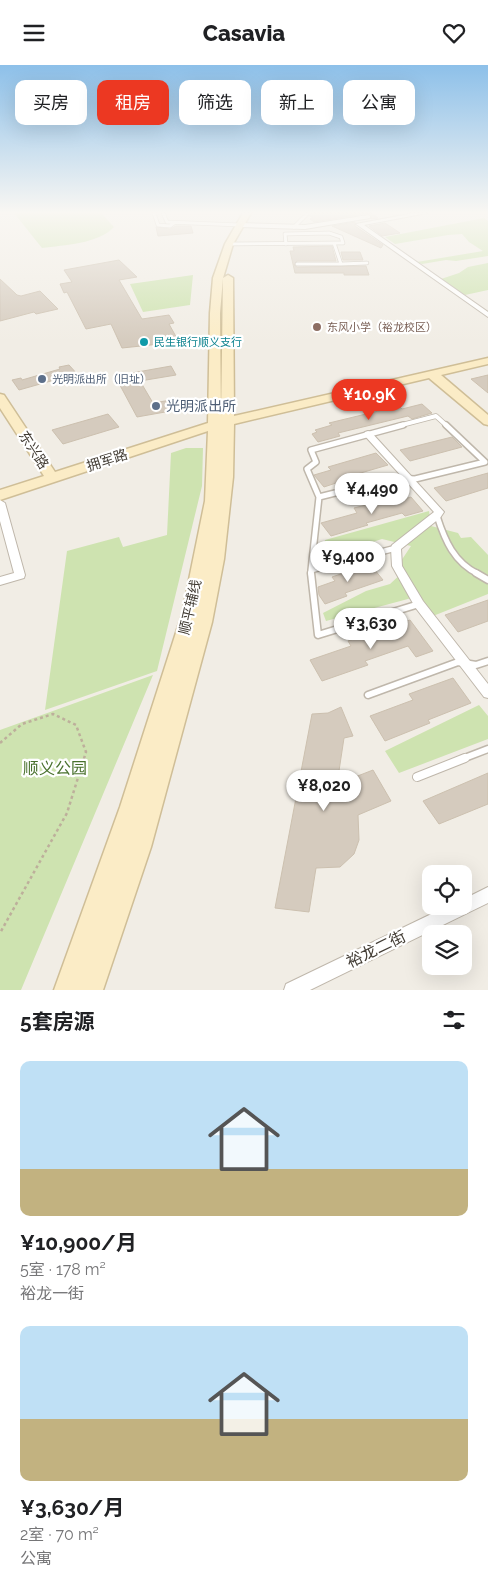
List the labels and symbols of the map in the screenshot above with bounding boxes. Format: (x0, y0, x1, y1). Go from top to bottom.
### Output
marker: 东风小学（裕龙校区） (311, 321, 323, 333)
place label: 东风小学（裕龙校区） (327, 321, 437, 334)
marker: 民生银行顺义支行 (138, 336, 150, 348)
place label: 民生银行顺义支行 (154, 336, 242, 349)
marker: 光明派出所（旧址） (36, 373, 48, 385)
place label: 光明派出所（旧址） (52, 373, 151, 386)
pin: ¥10.9K (328, 379, 410, 421)
place label: 光明派出所 (166, 398, 236, 414)
marker: 光明派出所 (150, 400, 162, 412)
street label: 东兴路 (16, 428, 52, 472)
street label: 拥军路 (85, 446, 129, 474)
pin: ¥4,490 (331, 473, 413, 515)
pin: ¥9,400 (307, 541, 389, 583)
street label: 顺平辅线 (176, 578, 204, 636)
pin: ¥3,630 (330, 607, 412, 650)
park label: 顺义公园 (23, 759, 87, 778)
pin: ¥8,020 (283, 769, 365, 812)
street label: 裕龙二街 (343, 926, 409, 972)

